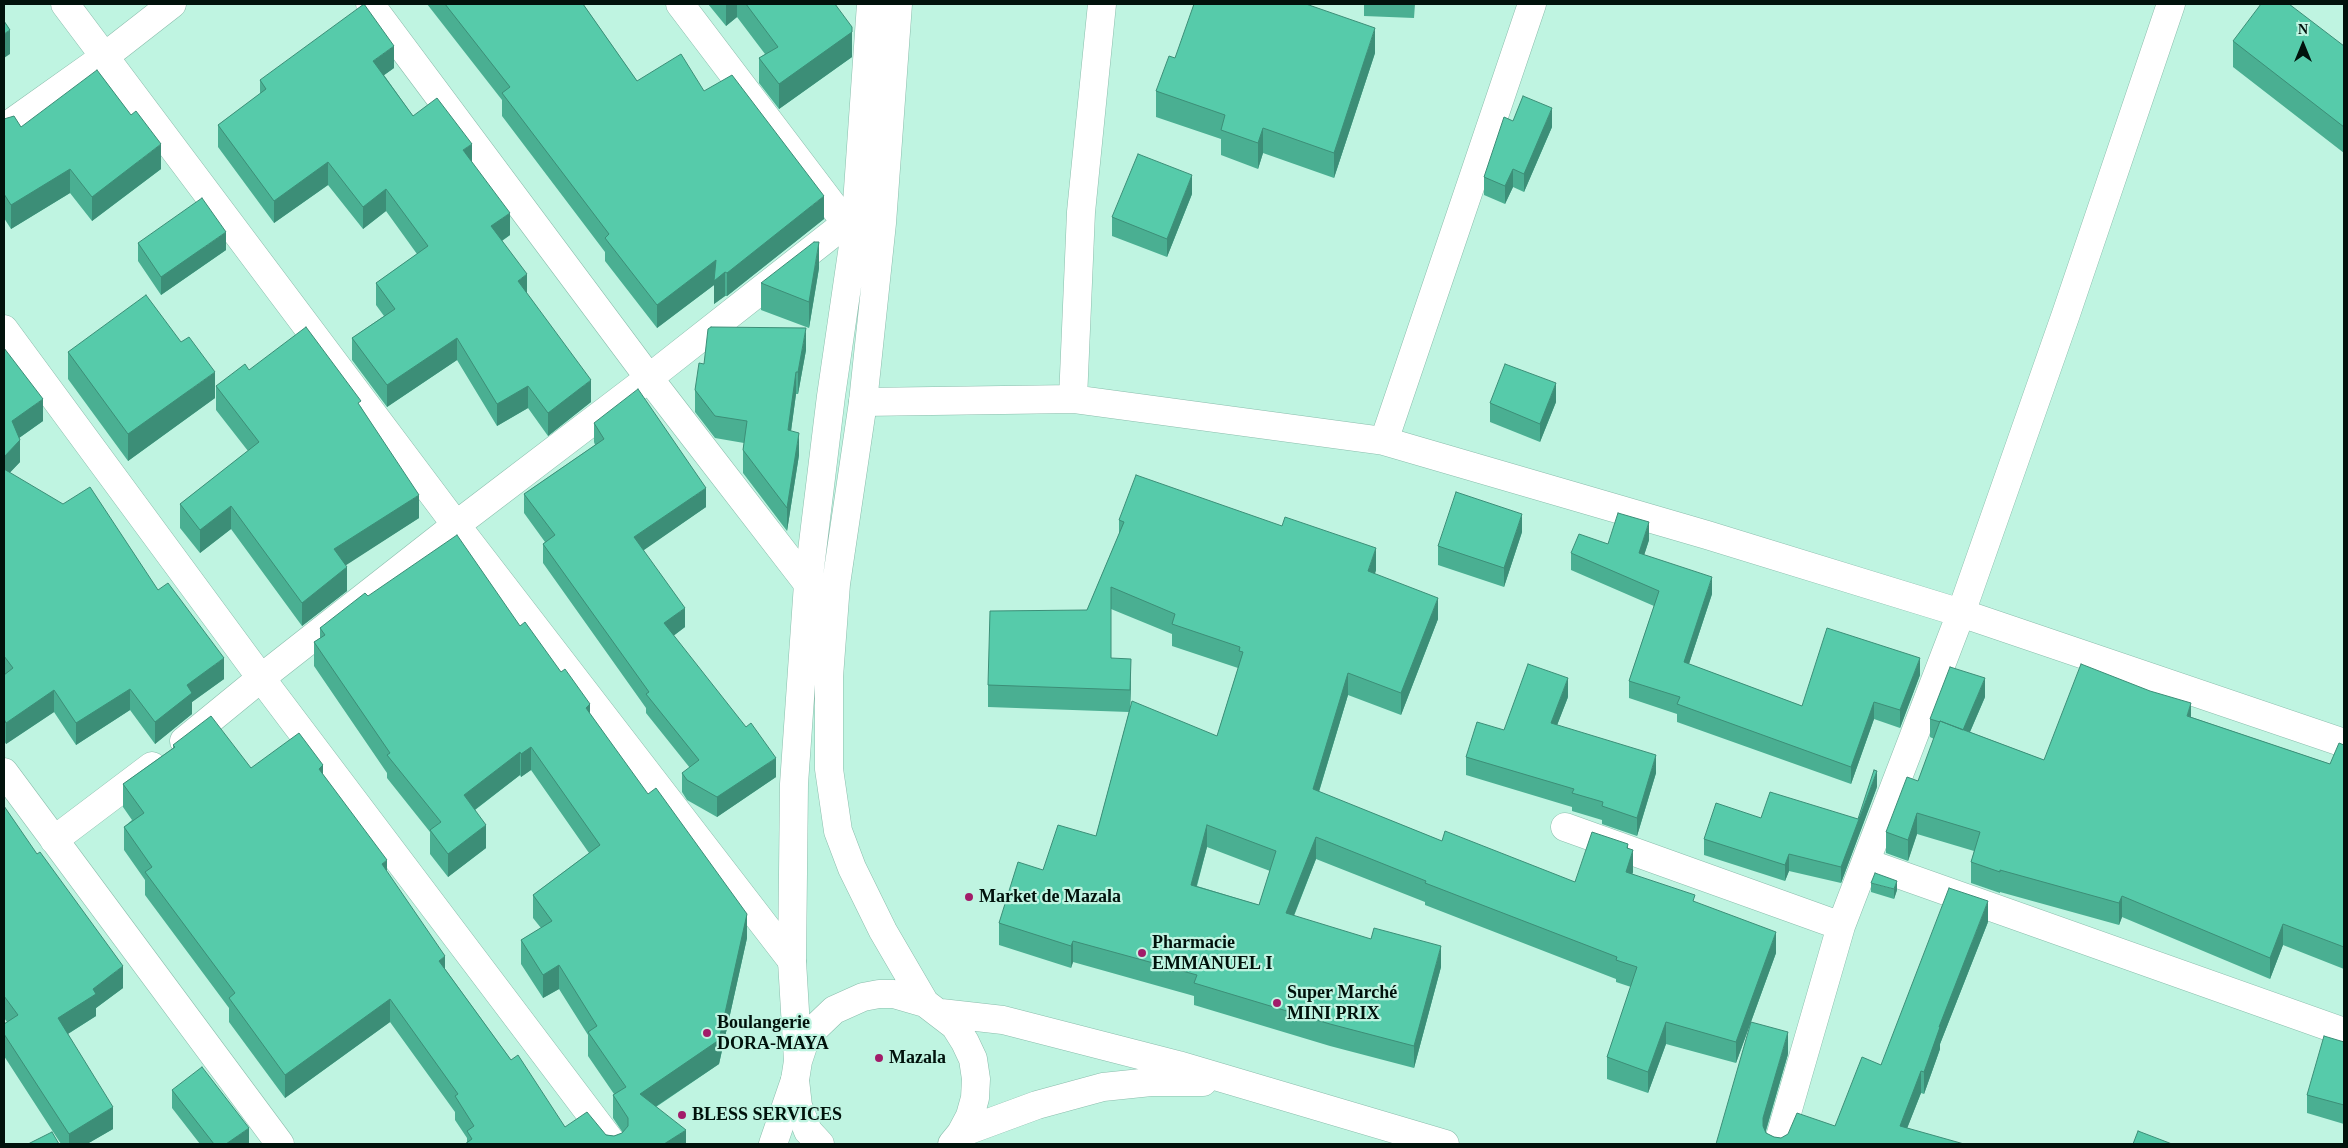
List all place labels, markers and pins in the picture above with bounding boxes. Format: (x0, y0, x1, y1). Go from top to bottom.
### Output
place label: Market de Mazala (979, 886, 1121, 908)
marker: Market de Mazala (963, 891, 975, 903)
place label: Pharmacie EMMANUEL I (1152, 932, 1272, 974)
marker: Pharmacie EMMANUEL I (1136, 947, 1148, 959)
place label: Super Marché MINI PRIX (1287, 982, 1397, 1024)
marker: Super Marché MINI PRIX (1271, 997, 1283, 1009)
place label: Boulangerie DORA-MAYA (717, 1012, 829, 1054)
marker: Boulangerie DORA-MAYA (701, 1027, 713, 1039)
place label: Mazala (889, 1047, 946, 1069)
marker: Mazala (873, 1052, 885, 1064)
place label: BLESS SERVICES (692, 1104, 842, 1126)
marker: BLESS SERVICES (676, 1109, 688, 1121)

